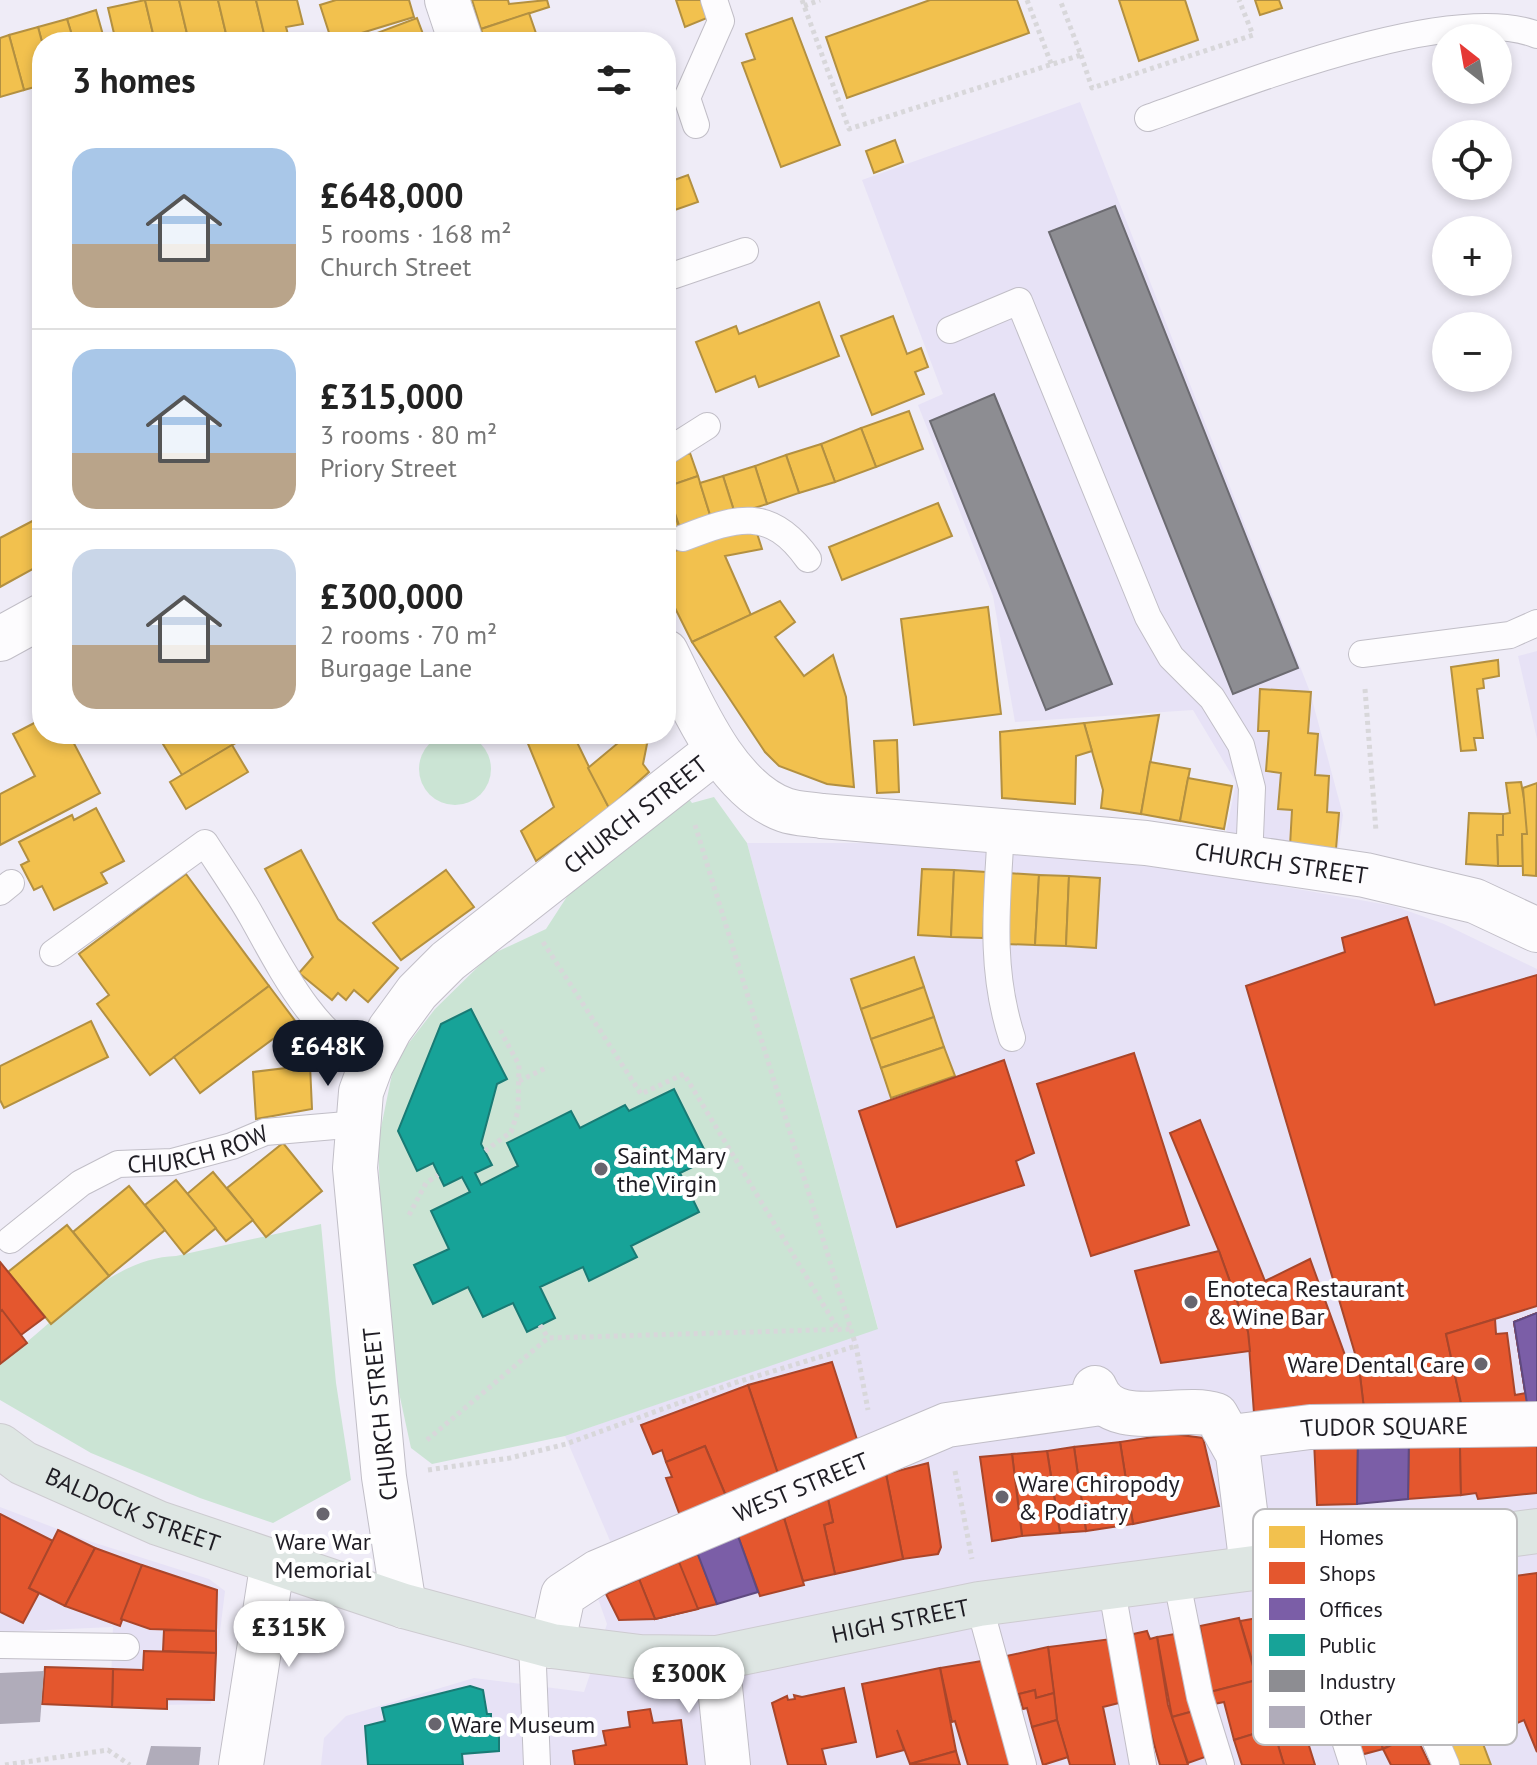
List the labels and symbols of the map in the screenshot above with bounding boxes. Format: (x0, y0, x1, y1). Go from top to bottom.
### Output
north arrow (1432, 24, 1512, 104)
street label: CHURCH STREET (557, 748, 713, 880)
street label: CHURCH STREET (1193, 835, 1370, 891)
pin: £648K (272, 1020, 384, 1088)
street label: CHURCH ROW (127, 1117, 272, 1179)
place label: Saint Mary the Virgin (617, 1140, 726, 1199)
marker: Saint Mary the Virgin (592, 1160, 610, 1178)
place label: Enoteca Restaurant & Wine Bar (1207, 1273, 1405, 1332)
marker: Enoteca Restaurant & Wine Bar (1182, 1293, 1200, 1311)
street label: CHURCH STREET (355, 1326, 405, 1502)
place label: Ware Dental Care (1287, 1349, 1465, 1380)
marker: Ware Dental Care (1472, 1355, 1490, 1373)
street label: TUDOR SQUARE (1299, 1409, 1468, 1444)
street label: WEST STREET (728, 1444, 873, 1529)
street label: BALDOCK STREET (41, 1460, 224, 1558)
place label: Ware Chiropody & Podiatry (1018, 1468, 1180, 1527)
marker: Ware Chiropody & Podiatry (993, 1488, 1011, 1506)
marker: Ware War Memorial (314, 1505, 332, 1523)
legend (1253, 1509, 1517, 1745)
text: Homes (1319, 1523, 1384, 1551)
place label: Ware War Memorial (274, 1526, 372, 1585)
text: Shops (1319, 1559, 1376, 1587)
street label: HIGH STREET (829, 1591, 972, 1650)
text: Offices (1319, 1595, 1383, 1623)
pin: £315K (233, 1601, 345, 1669)
text: Public (1319, 1631, 1377, 1659)
pin: £300K (633, 1647, 745, 1715)
text: Industry (1319, 1667, 1396, 1695)
text: Other (1319, 1703, 1373, 1731)
place label: Ware Museum (451, 1709, 595, 1740)
marker: Ware Museum (426, 1715, 444, 1733)

